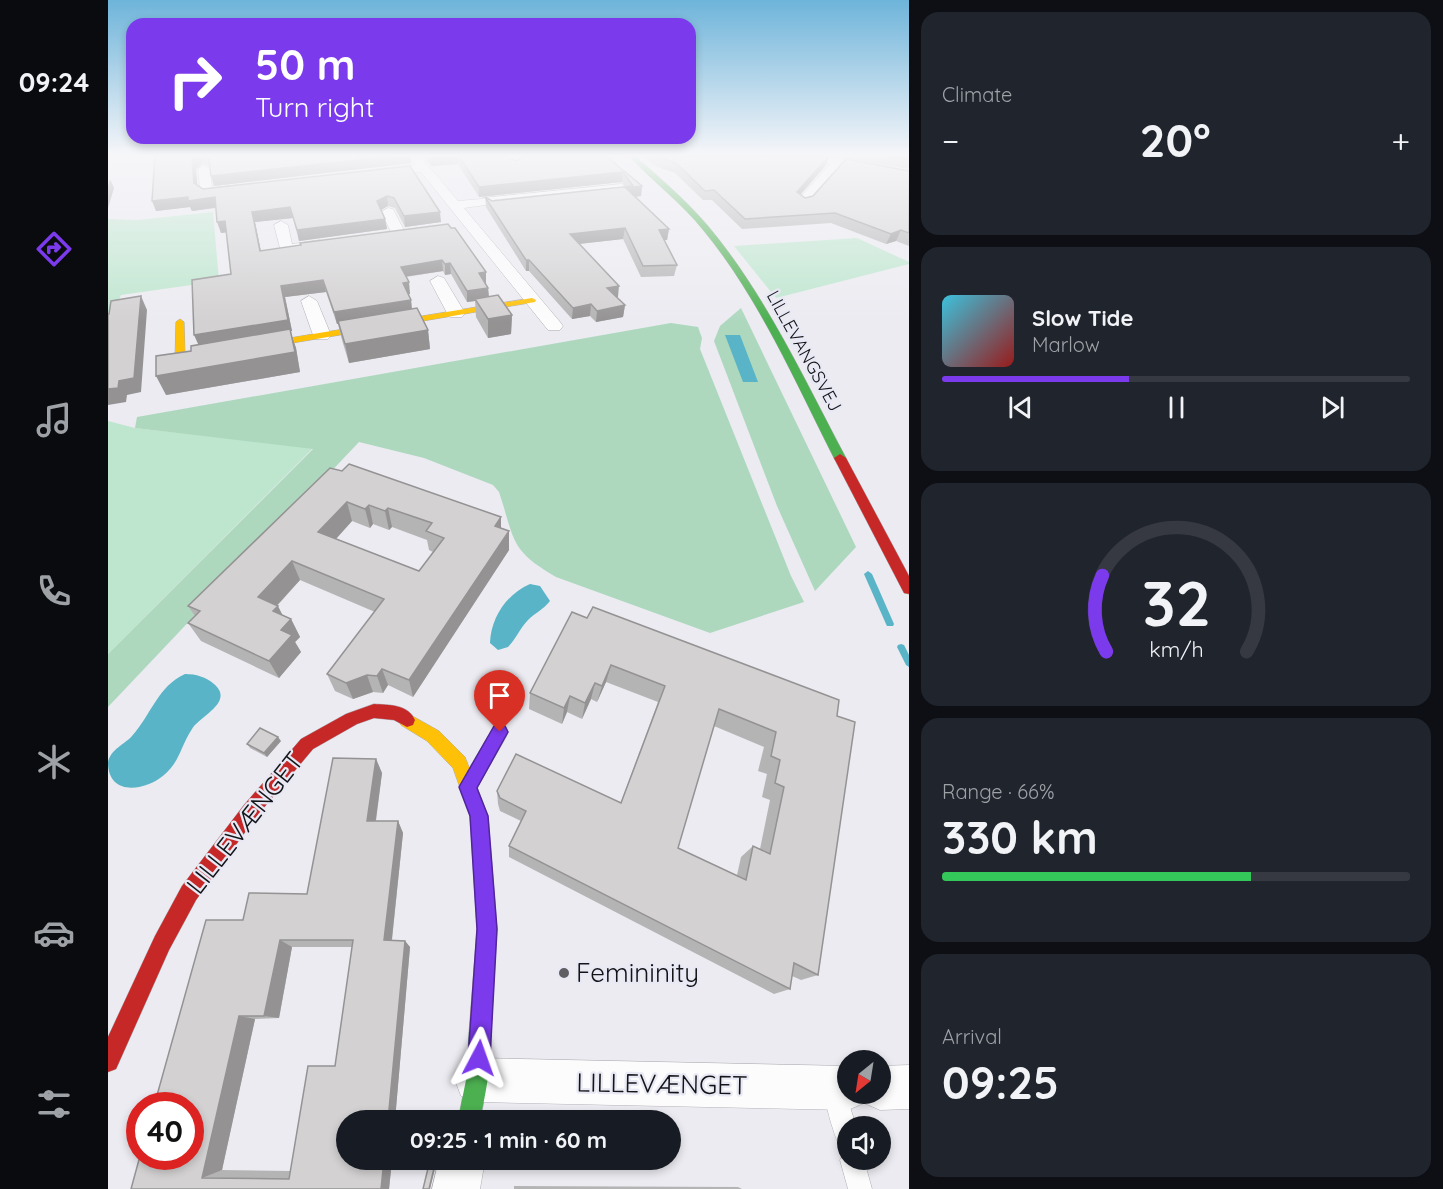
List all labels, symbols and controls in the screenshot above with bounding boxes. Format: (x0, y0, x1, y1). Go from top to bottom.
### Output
text: 50 m (255, 38, 355, 91)
icon: right (156, 42, 234, 120)
text: 09:24 (19, 65, 89, 99)
text: Climate (942, 82, 1012, 107)
text: Turn right (255, 90, 374, 124)
text: 20° (1140, 112, 1211, 168)
text: − (942, 120, 959, 161)
text: + (1391, 120, 1410, 161)
icon: directions (33, 228, 75, 270)
street label: LILLEVANGSVEJ (762, 286, 847, 415)
text: Slow Tide (1032, 304, 1133, 332)
text: Marlow (1032, 332, 1100, 357)
icon: previous (1004, 391, 1037, 424)
icon: pause (1160, 391, 1193, 424)
icon: next (1316, 391, 1349, 424)
icon: music (33, 399, 75, 441)
text: 32 (1141, 564, 1211, 642)
icon: phone (33, 570, 75, 612)
text: km/h (1149, 636, 1203, 662)
pin (474, 670, 525, 732)
icon: arrive (483, 679, 516, 712)
icon: climate (33, 741, 75, 783)
street label: LILLEVÆNGET (179, 745, 310, 900)
text: Range · 66% (942, 779, 1054, 804)
text: 330 km (942, 809, 1098, 865)
icon: car (33, 912, 75, 954)
place label: Femininity (576, 956, 699, 989)
marker: Femininity (557, 966, 571, 980)
text: Arrival (942, 1024, 1002, 1049)
position arrow (447, 1026, 511, 1090)
north arrow (837, 1050, 891, 1104)
map controls (837, 1050, 891, 1170)
text: 09:25 (942, 1054, 1059, 1110)
street label: LILLEVÆNGET (576, 1066, 748, 1101)
icon: filters (33, 1083, 75, 1125)
speed limit sign: 40 (126, 1092, 204, 1170)
button: sound (837, 1116, 891, 1170)
text: 09:25 · 1 min · 60 m (410, 1126, 607, 1154)

